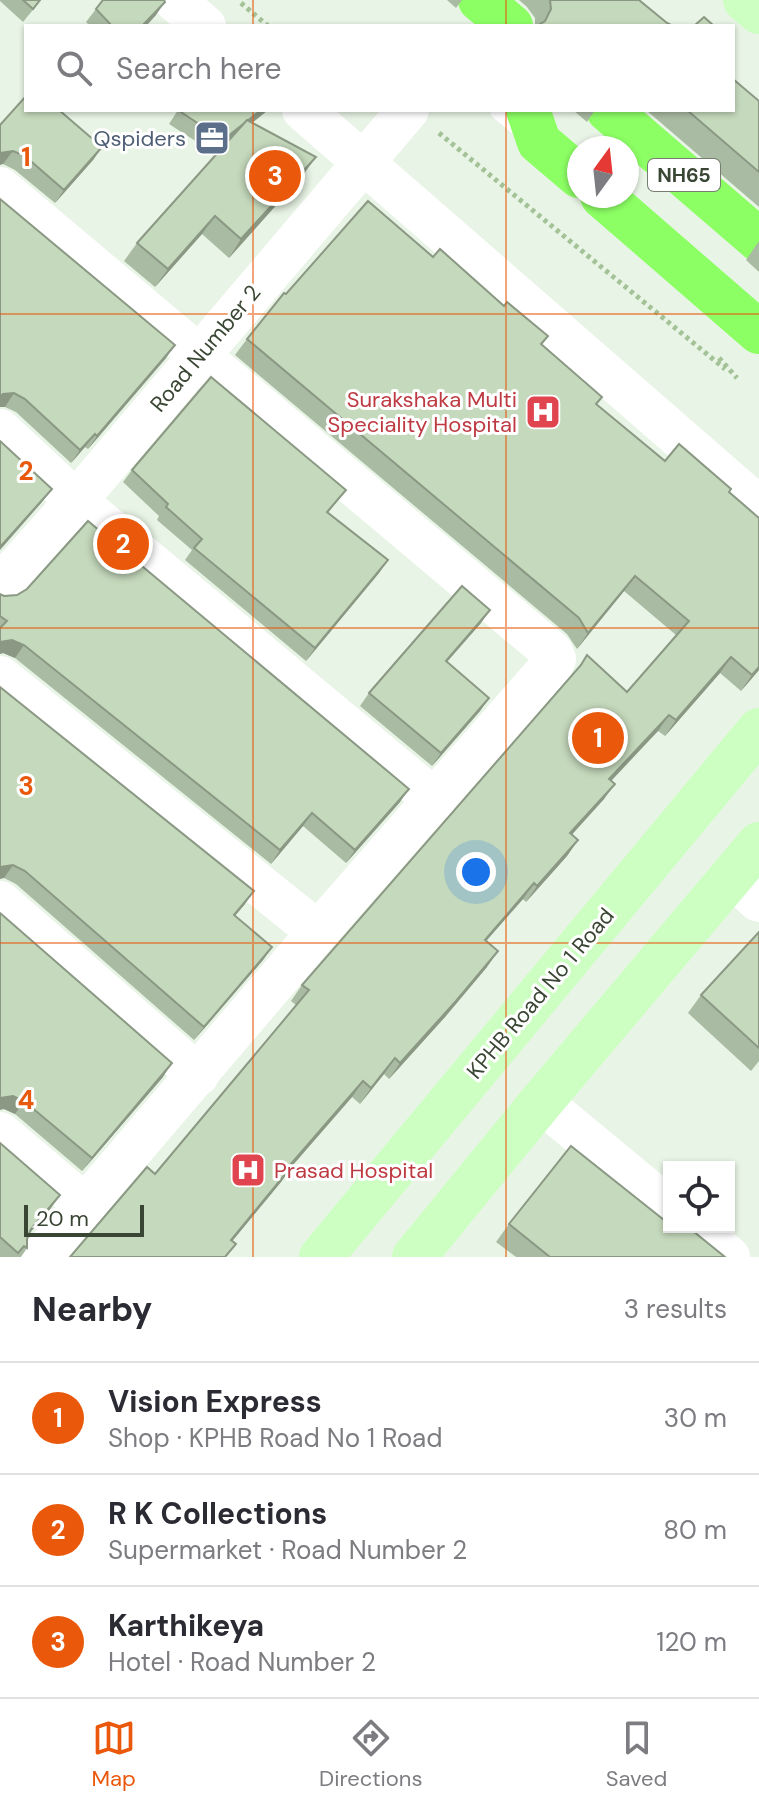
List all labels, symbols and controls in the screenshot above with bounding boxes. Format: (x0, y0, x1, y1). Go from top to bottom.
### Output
search box (24, 24, 735, 112)
icon: search (52, 46, 96, 90)
text: Search here (116, 49, 282, 88)
office icon: Qspiders (193, 119, 231, 157)
place label: Qspiders (93, 124, 186, 153)
north arrow (567, 136, 639, 208)
text: 1 (21, 140, 31, 174)
pin: 3 (249, 146, 301, 206)
road number: NH65 (648, 159, 720, 191)
street label: Road Number 2 (144, 279, 267, 418)
place label: Surakshaka Multi Speciality Hospital (328, 385, 517, 439)
hospital icon: Surakshaka Multi Speciality Hospital (524, 393, 562, 431)
text: 2 (18, 454, 34, 488)
pin: 2 (97, 514, 149, 574)
pin: 1 (572, 708, 624, 768)
text: 3 (18, 769, 34, 803)
your location (456, 852, 496, 892)
street label: KPHB Road No 1 Road (460, 902, 621, 1085)
text: 4 (18, 1083, 34, 1117)
hospital icon: Prasad Hospital (229, 1151, 267, 1189)
place label: Prasad Hospital (274, 1156, 433, 1185)
map controls (663, 1161, 735, 1233)
button: locate (663, 1161, 735, 1233)
scale bar (24, 1201, 144, 1237)
text: 20 m (36, 1204, 89, 1233)
text: Nearby (32, 1287, 152, 1332)
text: 3 results (624, 1292, 727, 1326)
text: Vision Express (108, 1382, 322, 1421)
text: 1 (53, 1401, 63, 1435)
text: 30 m (664, 1401, 727, 1435)
text: Shop · KPHB Road No 1 Road (108, 1421, 443, 1455)
text: R K Collections (108, 1494, 327, 1533)
text: 2 (50, 1513, 66, 1547)
text: 80 m (663, 1513, 727, 1547)
text: Supermarket · Road Number 2 (108, 1533, 467, 1567)
text: Karthikeya (108, 1606, 264, 1645)
text: 3 (50, 1625, 66, 1659)
text: 120 m (656, 1625, 727, 1659)
text: Hotel · Road Number 2 (108, 1645, 376, 1679)
tab: Map (92, 1716, 136, 1793)
tab: Directions (319, 1716, 423, 1793)
tab: Saved (606, 1716, 667, 1793)

